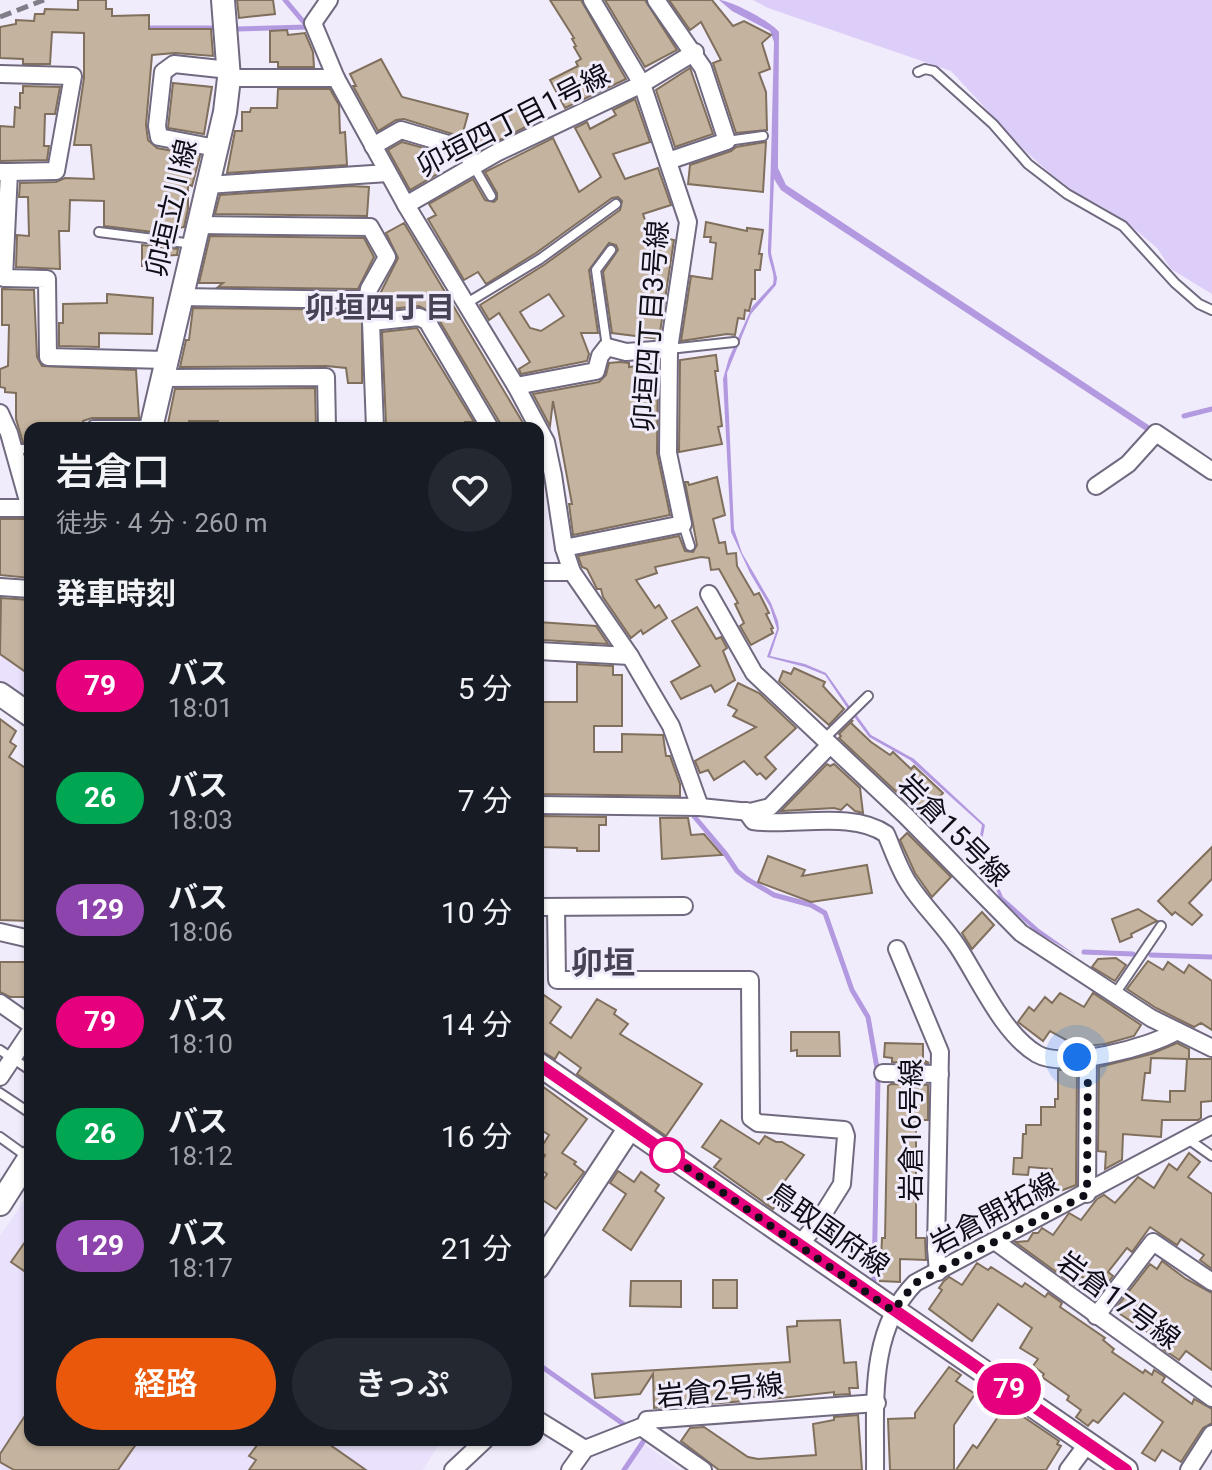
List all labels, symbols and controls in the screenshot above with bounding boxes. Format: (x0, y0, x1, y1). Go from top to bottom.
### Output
street label: 卯垣四丁目1号線 (411, 58, 615, 183)
street label: 卯垣立川線 (140, 136, 203, 280)
street label: 卯垣四丁目3号線 (627, 219, 674, 433)
district label: 卯垣四丁目 (305, 290, 455, 325)
button: heart (428, 448, 512, 532)
text: 岩倉口 (56, 450, 170, 494)
text: 徒歩 · 4 分 · 260 m (56, 508, 268, 538)
text: 発車時刻 (56, 576, 176, 611)
text: バス (168, 656, 228, 691)
text: 79 (84, 669, 116, 702)
text: 5 分 (458, 671, 512, 706)
text: 18:01 (168, 693, 233, 723)
text: バス (168, 768, 228, 803)
street label: 岩倉15号線 (891, 768, 1016, 893)
text: 26 (84, 781, 116, 814)
text: 7 分 (458, 783, 512, 818)
text: 18:03 (168, 805, 233, 835)
text: バス (168, 880, 228, 915)
text: 129 (76, 893, 124, 926)
text: 10 分 (441, 895, 512, 930)
text: 18:06 (168, 917, 233, 947)
district label: 卯垣 (571, 944, 635, 982)
text: バス (168, 992, 228, 1027)
text: 79 (84, 1005, 116, 1038)
text: 14 分 (441, 1007, 512, 1042)
text: 18:10 (168, 1029, 233, 1059)
your location (1057, 1037, 1097, 1077)
street label: 岩倉16号線 (895, 1058, 928, 1202)
text: バス (168, 1104, 228, 1139)
text: 26 (84, 1117, 116, 1150)
text: 16 分 (441, 1119, 512, 1154)
unlabelled marker (650, 1138, 684, 1172)
text: 18:12 (168, 1141, 233, 1171)
street label: 岩倉開拓線 (925, 1166, 1064, 1261)
street label: 鳥取国府線 (762, 1176, 896, 1283)
text: バス (168, 1216, 228, 1251)
text: 129 (76, 1229, 124, 1262)
text: 21 分 (441, 1231, 512, 1266)
street label: 岩倉17号線 (1051, 1245, 1186, 1356)
text: 18:17 (168, 1253, 233, 1283)
button: 経路 (56, 1338, 276, 1430)
button: きっぷ (292, 1338, 512, 1430)
line badge: 79 (973, 1363, 1045, 1415)
street label: 岩倉2号線 (655, 1367, 785, 1414)
text: 79 (993, 1372, 1025, 1405)

